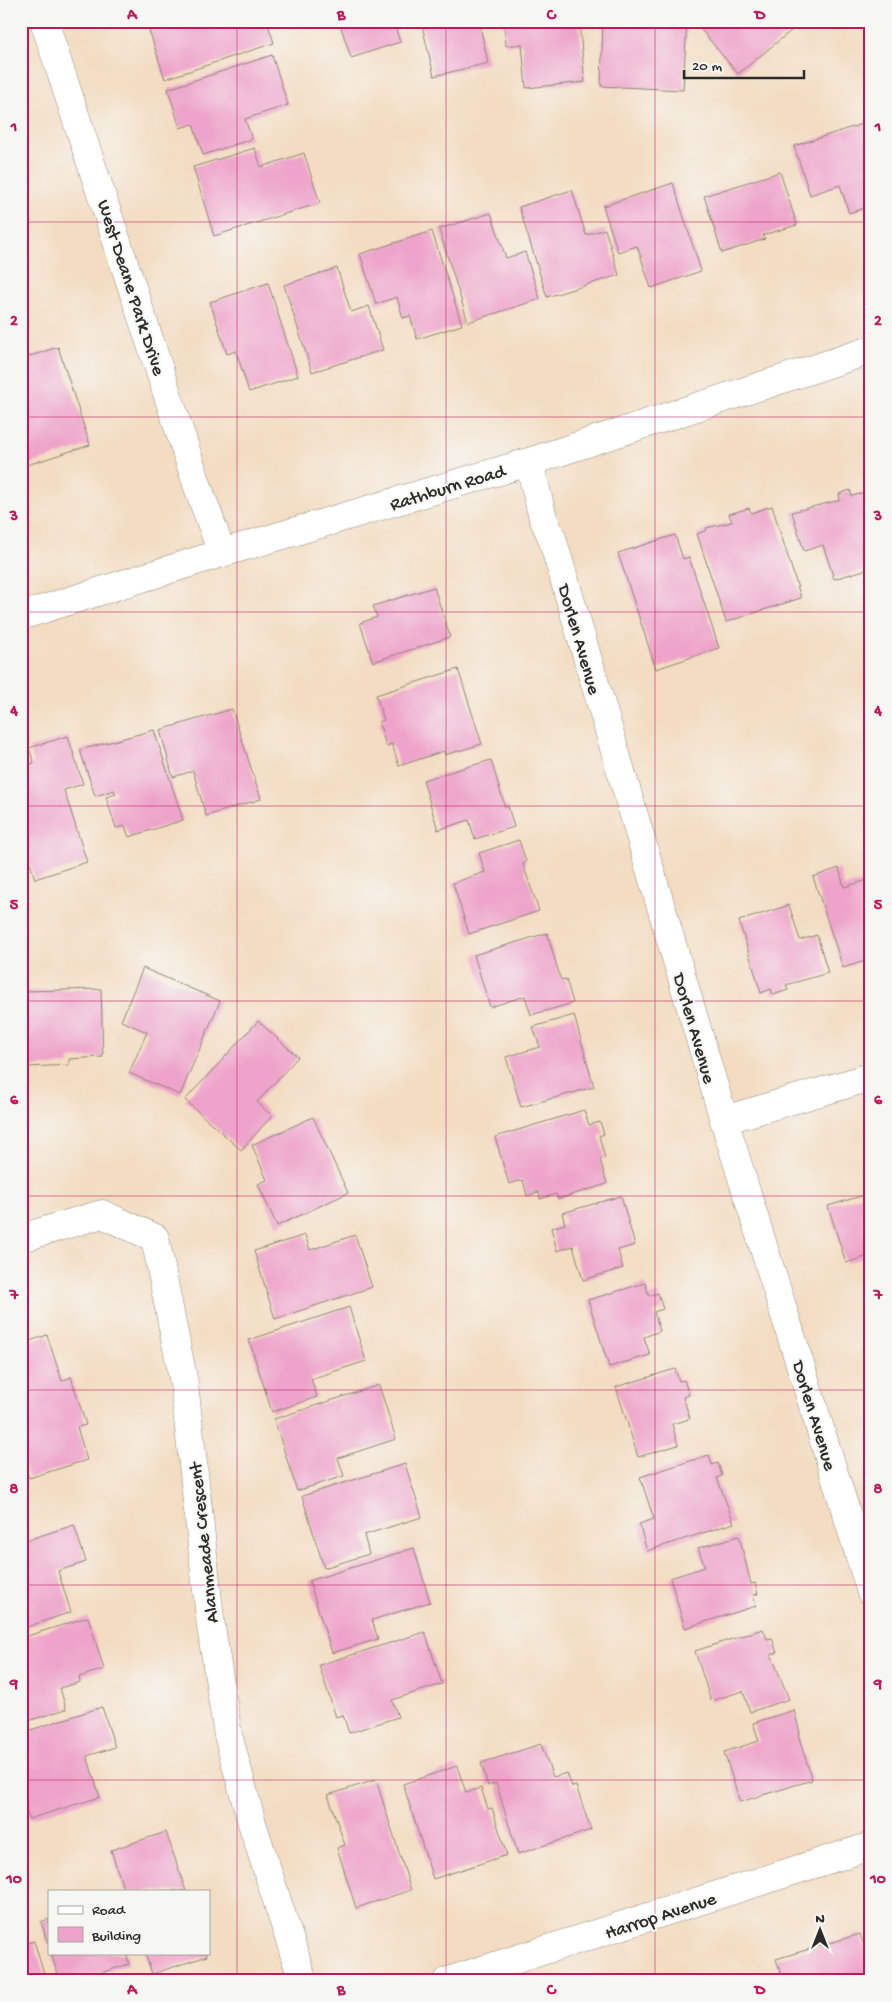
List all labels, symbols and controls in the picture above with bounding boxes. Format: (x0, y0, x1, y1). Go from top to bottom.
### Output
text: A (126, 7, 138, 26)
text: B (336, 7, 346, 26)
text: C (546, 7, 557, 26)
text: D (753, 7, 766, 26)
scale bar (684, 48, 804, 80)
text: 20 m (692, 58, 722, 76)
text: 1 (10, 119, 17, 138)
text: 1 (874, 119, 881, 138)
street label: West Deane Park Drive (90, 197, 169, 379)
text: 2 (10, 313, 18, 332)
text: 2 (874, 313, 882, 332)
street label: Rathburn Road (388, 460, 510, 518)
text: 3 (9, 508, 18, 527)
text: 3 (873, 508, 882, 527)
street label: Dorlen Avenue (550, 580, 604, 698)
text: 4 (9, 703, 18, 722)
text: 4 (873, 703, 882, 722)
text: 5 (10, 897, 19, 916)
text: 5 (874, 897, 883, 916)
street label: Dorlen Avenue (665, 969, 719, 1087)
text: 6 (10, 1092, 19, 1111)
text: 6 (874, 1092, 883, 1111)
text: 7 (9, 1287, 19, 1306)
text: 7 (873, 1287, 883, 1306)
street label: Dorlen Avenue (784, 1356, 840, 1474)
street label: Alanmeade Crescent (185, 1459, 225, 1624)
text: 8 (10, 1481, 19, 1500)
text: 8 (874, 1481, 883, 1500)
text: 9 (9, 1676, 18, 1695)
text: 9 (873, 1676, 882, 1695)
text: 10 (5, 1871, 22, 1890)
text: 10 (869, 1871, 886, 1890)
street label: Harrop Avenue (603, 1888, 720, 1946)
legend (48, 1890, 210, 1954)
text: Road (92, 1902, 126, 1920)
north arrow (794, 1904, 844, 1954)
text: N (815, 1911, 825, 1928)
text: Building (91, 1928, 141, 1946)
text: A (126, 1982, 138, 2001)
text: B (336, 1982, 346, 2001)
text: C (546, 1982, 557, 2001)
text: D (753, 1982, 766, 2001)

